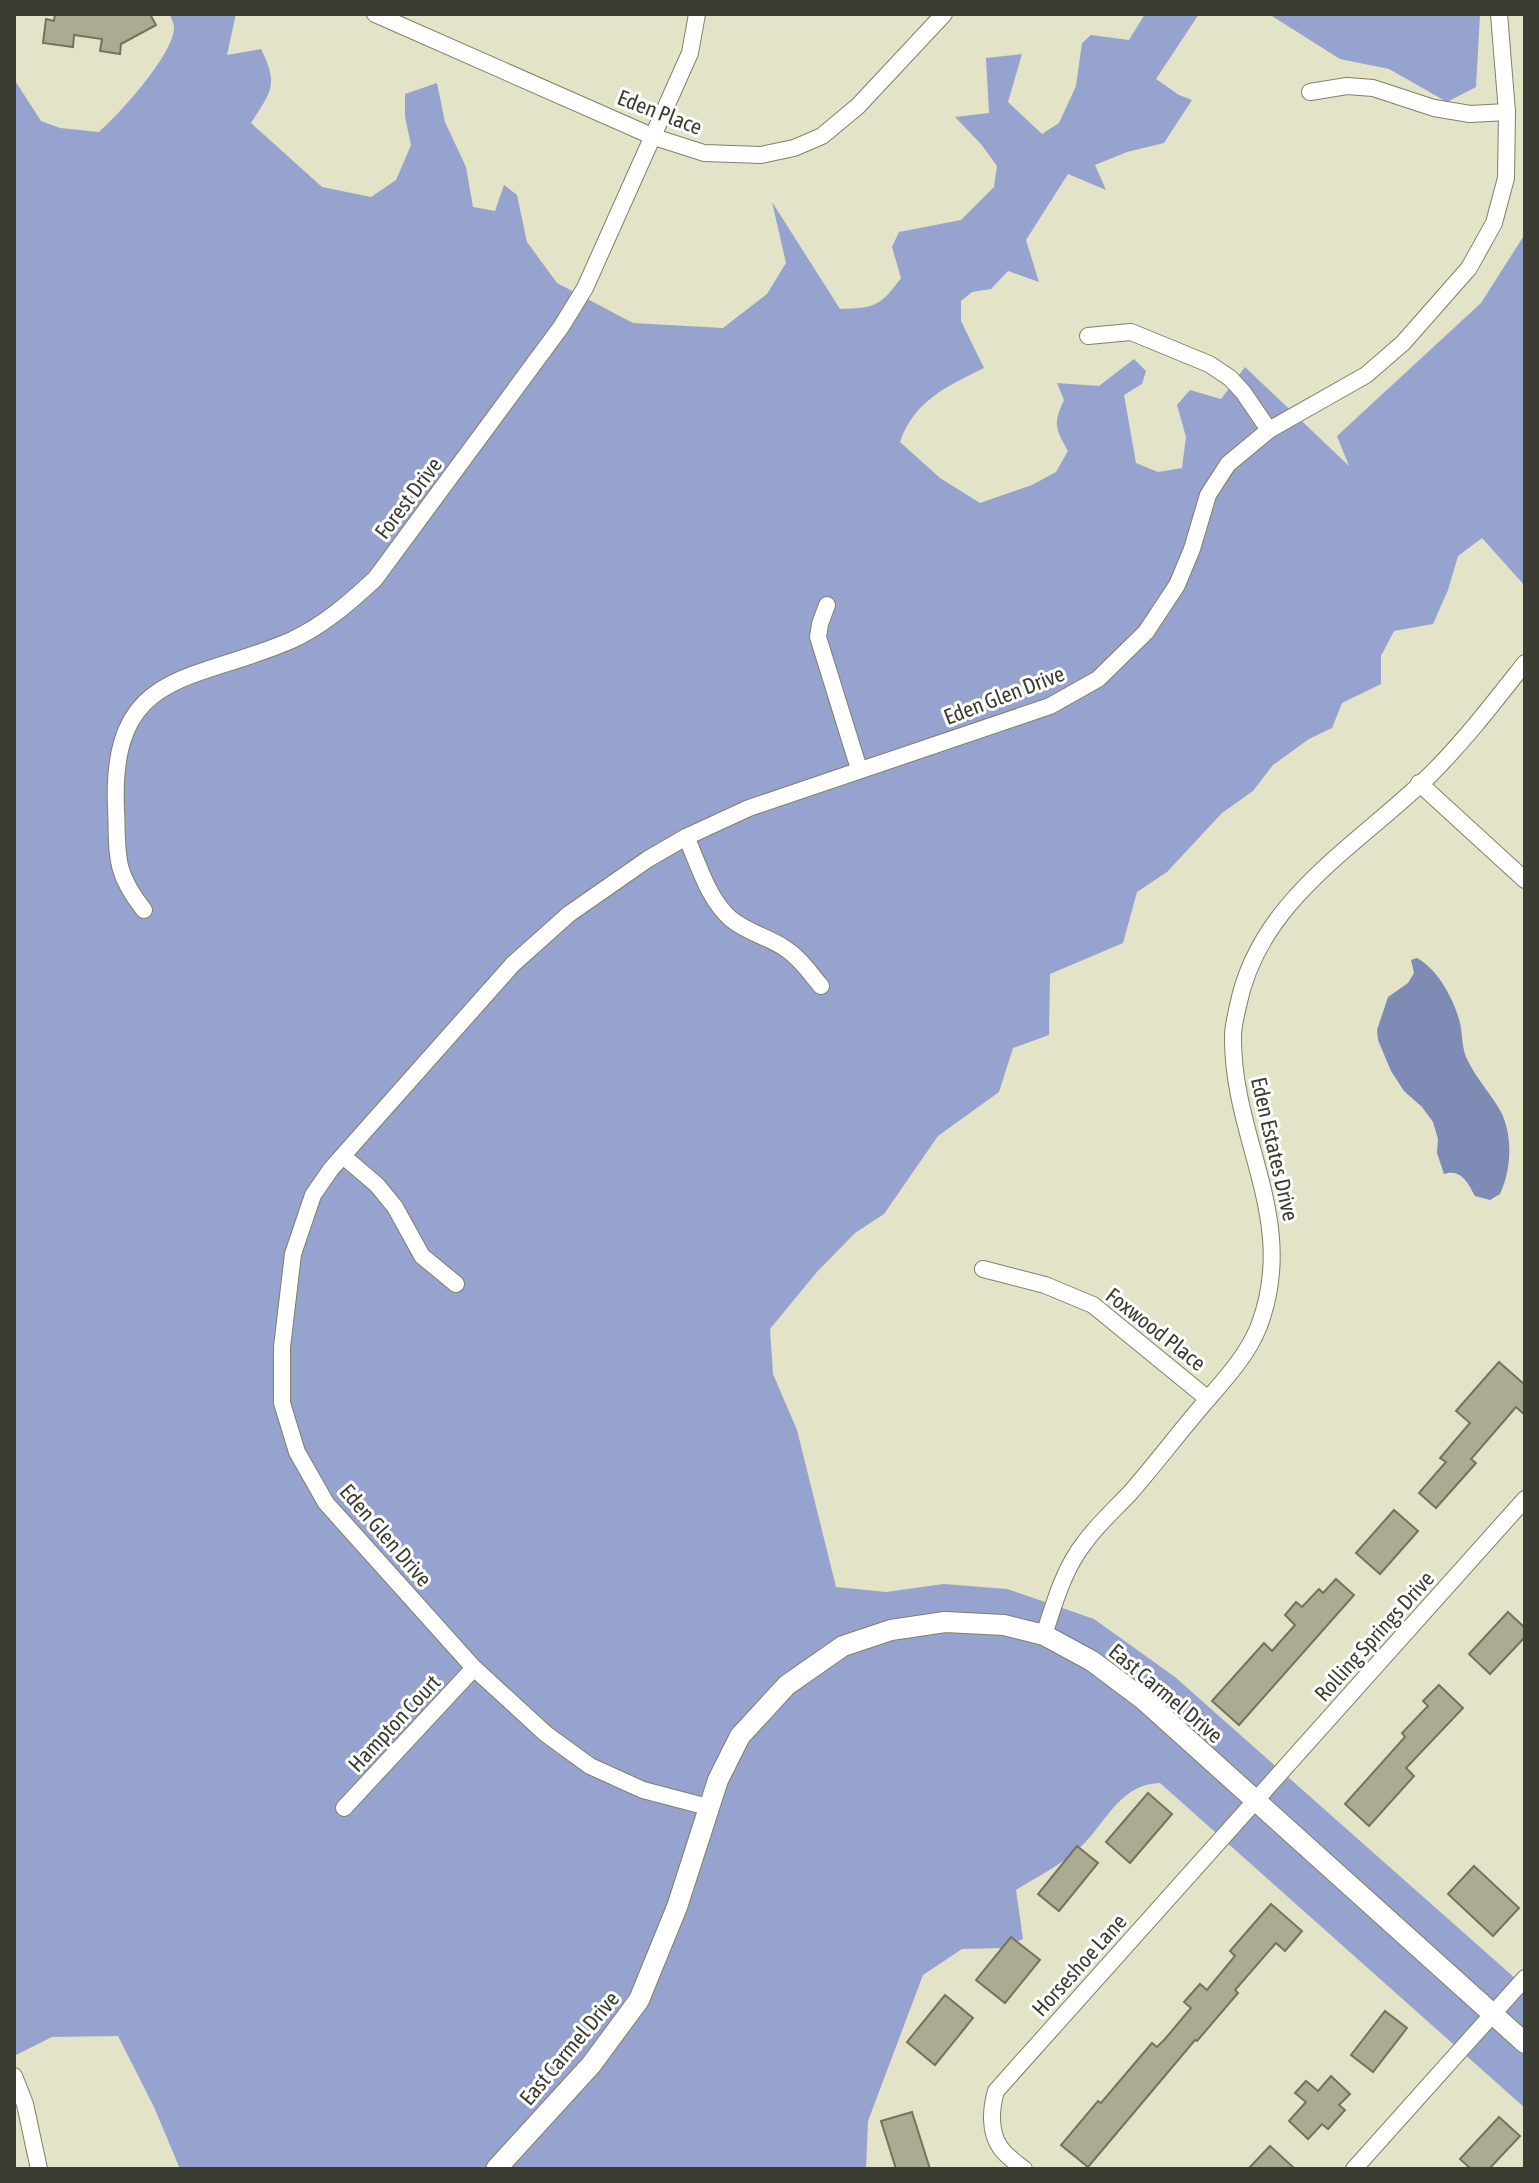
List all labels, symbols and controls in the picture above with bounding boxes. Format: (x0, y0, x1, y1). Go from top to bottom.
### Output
street label: Eden Place (614, 84, 706, 140)
street label: Forest Drive (369, 452, 447, 544)
street label: Eden Glen Drive (940, 660, 1068, 730)
street label: Eden Estates Drive (1246, 1075, 1304, 1223)
street label: Foxwood Place (1101, 1282, 1211, 1376)
street label: Eden Glen Drive (334, 1479, 438, 1592)
street label: Rolling Springs Drive (1309, 1566, 1439, 1706)
street label: East Carmel Drive (1104, 1638, 1228, 1748)
street label: Hampton Court (343, 1669, 445, 1777)
street label: Horseshoe Lane (1026, 1909, 1132, 2021)
street label: East Carmel Drive (514, 1986, 624, 2110)

